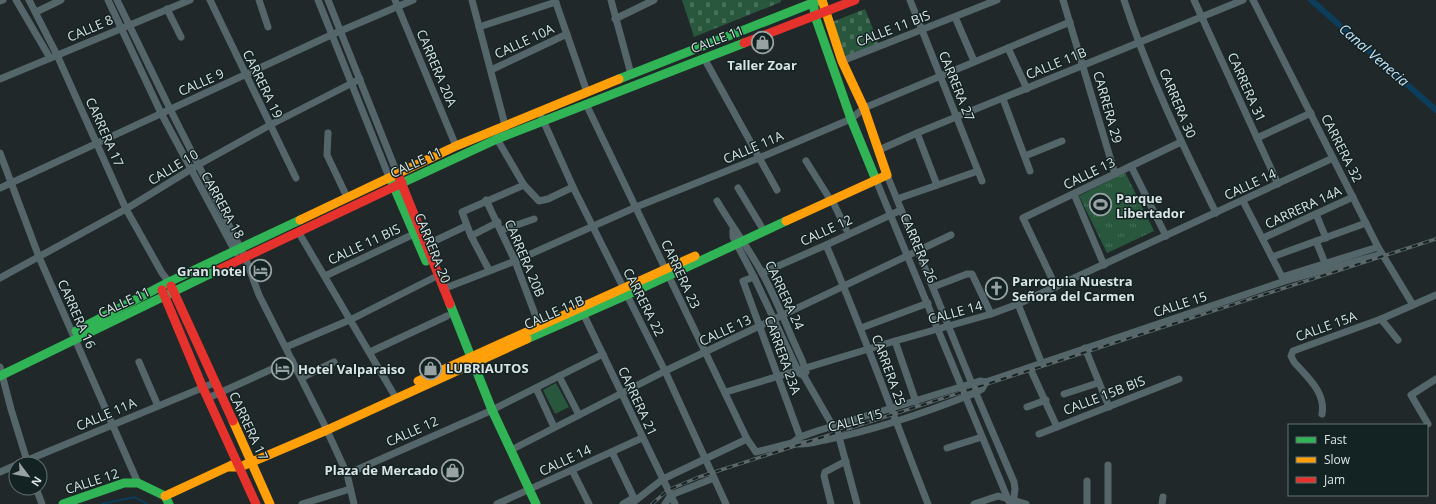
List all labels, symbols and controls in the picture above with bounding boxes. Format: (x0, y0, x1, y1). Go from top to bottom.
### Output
street label: CALLE 11 BIS (853, 6, 933, 50)
street label: CALLE 8 (64, 10, 116, 46)
street label: CALLE 10A (491, 19, 557, 63)
water label: Canal Venecia (1335, 19, 1413, 90)
street label: CALLE 11 (688, 21, 746, 57)
street label: CARRERA 20A (413, 27, 462, 110)
shop icon: Taller Zoar (749, 30, 775, 56)
street label: CALLE 11B (1023, 43, 1089, 83)
street label: CARRERA 19 (239, 47, 287, 121)
street label: CARRERA 27 (935, 48, 979, 124)
street label: CARRERA 31 (1224, 49, 1270, 125)
place label: Taller Zoar (727, 56, 797, 74)
street label: CALLE 9 (175, 64, 227, 100)
street label: CARRERA 30 (1155, 65, 1201, 141)
street label: CARRERA 29 (1089, 69, 1127, 145)
street label: CARRERA 17 (82, 94, 128, 170)
street label: CARRERA 32 (1317, 111, 1367, 185)
street label: CALLE 11A (720, 126, 787, 168)
street label: CALLE 11 (387, 142, 445, 182)
street label: CALLE 10 (145, 145, 201, 189)
street label: CALLE 13 (1060, 153, 1118, 193)
street label: CALLE 14 (1221, 164, 1279, 204)
street label: CARRERA 18 (197, 168, 249, 242)
street label: CARRERA 14A (1262, 181, 1345, 233)
place label: Parque Libertador (1116, 189, 1185, 222)
sports icon: Parque Libertador (1087, 192, 1113, 218)
street label: CARRERA 20 (411, 210, 455, 286)
street label: CALLE 12 (797, 210, 855, 250)
street label: CARRERA 26 (896, 210, 942, 286)
street label: CARRERA 20B (501, 216, 549, 300)
street label: CALLE 11 BIS (325, 219, 403, 269)
street label: CARRERA 23 (657, 237, 705, 311)
hotel icon: Gran hotel (248, 258, 274, 284)
street label: CARRERA 24 (761, 258, 809, 333)
place label: Gran hotel (177, 262, 246, 280)
street label: CARRERA 22 (619, 265, 669, 339)
place label: Parroquia Nuestra Señora del Carmen (1012, 272, 1135, 305)
church icon: Parroquia Nuestra Señora del Carmen (983, 275, 1009, 301)
street label: CARRERA 16 (54, 276, 100, 352)
street label: CALLE 11 (95, 282, 153, 322)
street label: CALLE 15 (1151, 287, 1209, 321)
street label: CALLE 11B (521, 291, 587, 333)
street label: CALLE 14 (926, 296, 985, 328)
street label: CALLE 15A (1293, 306, 1360, 345)
street label: CALLE 13 (696, 310, 754, 350)
street label: CARRERA 23A (760, 313, 806, 398)
street label: CARRERA 25 (868, 332, 910, 408)
shop icon: LUBRIAUTOS (418, 355, 444, 381)
hotel icon: Hotel Valparaiso (270, 356, 296, 382)
place label: LUBRIAUTOS (446, 359, 529, 377)
place label: Hotel Valparaiso (298, 360, 405, 378)
street label: CARRERA 21 (614, 364, 662, 438)
street label: CALLE 15B BIS (1060, 371, 1148, 419)
street label: CARRERA 17 (225, 389, 273, 463)
street label: CALLE 11A (73, 393, 140, 435)
street label: CALLE 15 (826, 404, 884, 436)
street label: CALLE 12 (383, 412, 441, 450)
legend (1288, 424, 1428, 496)
text: Fast (1324, 431, 1347, 448)
street label: CALLE 14 (536, 440, 594, 480)
text: Slow (1324, 451, 1351, 468)
north arrow (8, 456, 48, 496)
shop icon: Plaza de Mercado (440, 457, 466, 483)
place label: Plaza de Mercado (325, 461, 438, 479)
street label: CALLE 12 (63, 464, 121, 498)
text: Jam (1323, 471, 1345, 488)
text: N (28, 474, 46, 489)

